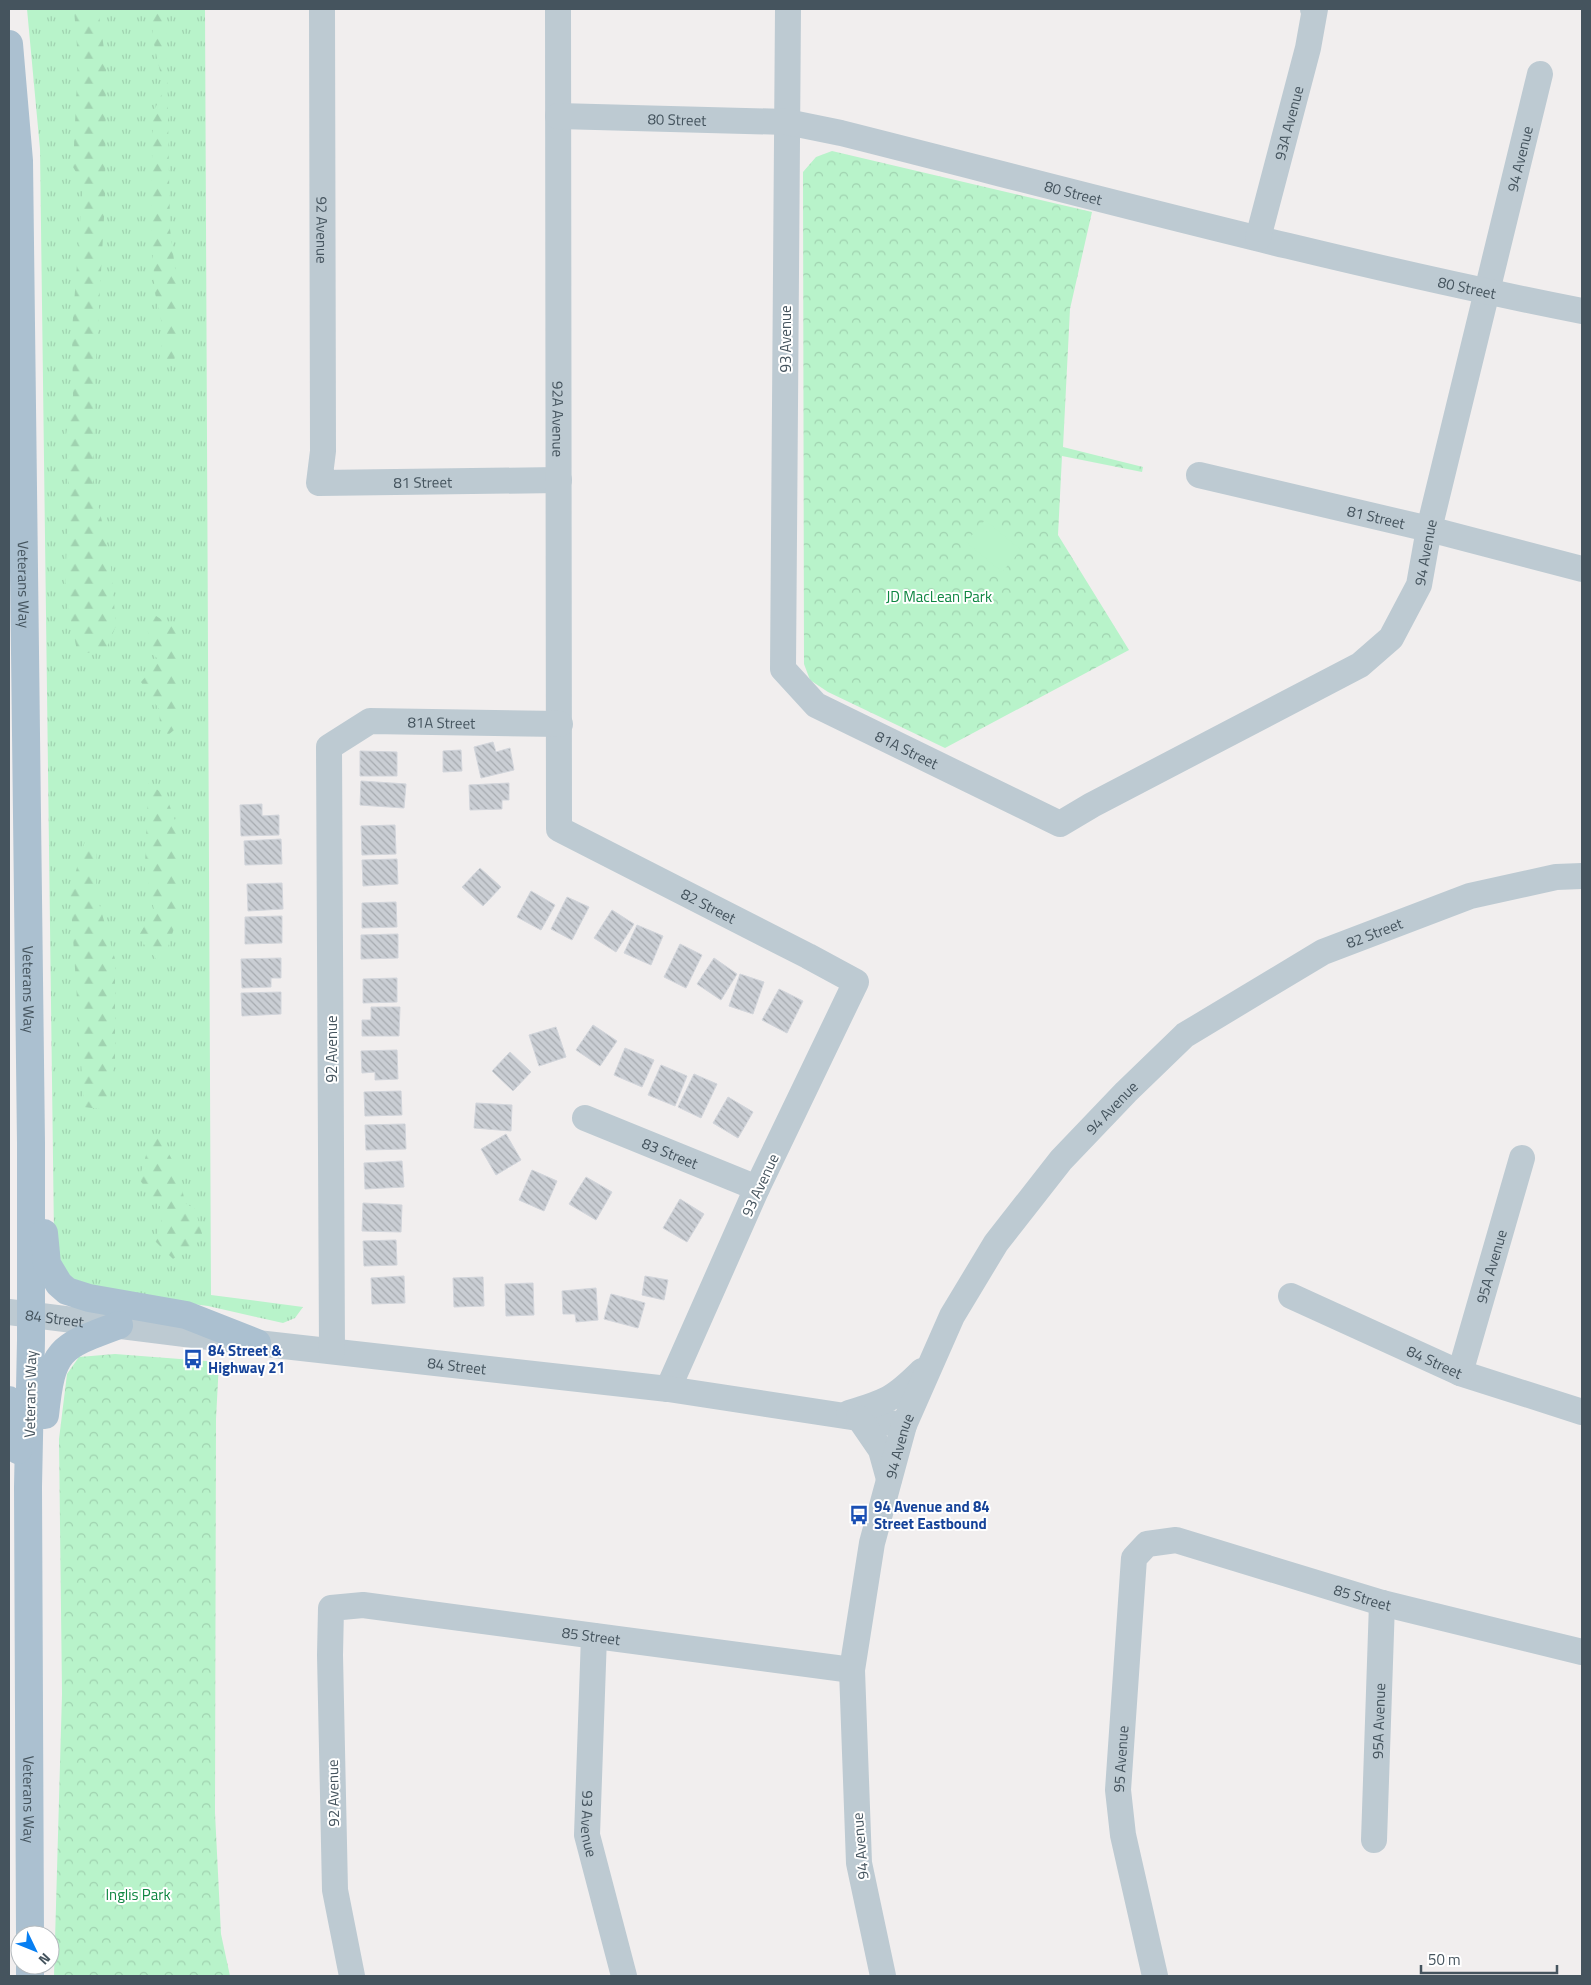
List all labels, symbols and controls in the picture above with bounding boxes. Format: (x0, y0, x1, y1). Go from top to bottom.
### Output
street label: 93A Avenue (1267, 83, 1309, 163)
street label: 80 Street (647, 107, 707, 131)
street label: 94 Avenue (1500, 123, 1538, 194)
street label: 80 Street (1042, 174, 1105, 211)
street label: 92 Avenue (311, 196, 334, 264)
street label: 80 Street (1436, 270, 1499, 305)
street label: 93 Avenue (774, 305, 797, 373)
street label: 92A Avenue (547, 381, 570, 457)
street label: 81 Street (393, 470, 453, 494)
street label: 81 Street (1345, 499, 1408, 535)
street label: 94 Avenue (1408, 517, 1442, 588)
street label: Veterans Way (12, 541, 36, 628)
park label: JD MacLean Park (886, 585, 992, 608)
street label: 81A Street (407, 710, 476, 734)
street label: 81A Street (871, 724, 943, 775)
street label: 82 Street (677, 882, 741, 929)
street label: 82 Street (1342, 911, 1406, 954)
street label: Veterans Way (17, 946, 41, 1033)
street label: 92 Avenue (320, 1015, 343, 1083)
street label: 94 Avenue (1080, 1075, 1143, 1140)
street label: 83 Street (639, 1131, 702, 1175)
street label: 93 Avenue (735, 1150, 785, 1220)
street label: 95A Avenue (1469, 1227, 1512, 1306)
street label: 84 Street (24, 1303, 86, 1333)
place label: 84 Street & Highway 21 (208, 1339, 285, 1379)
street label: 84 Street (1403, 1339, 1467, 1384)
bus stop icon: 84 Street & Highway 21 (182, 1348, 204, 1370)
street label: Veterans Way (18, 1350, 42, 1438)
street label: 84 Street (426, 1351, 488, 1380)
street label: 94 Avenue (879, 1409, 919, 1481)
place label: 94 Avenue and 84 Street Eastbound (874, 1495, 990, 1535)
bus stop icon: 94 Avenue and 84 Street Eastbound (848, 1504, 870, 1526)
street label: 85 Street (1331, 1577, 1394, 1617)
street label: 85 Street (560, 1620, 623, 1651)
street label: 95A Avenue (1365, 1683, 1391, 1759)
street label: 95 Avenue (1106, 1725, 1134, 1793)
street label: Veterans Way (18, 1756, 41, 1843)
street label: 92 Avenue (321, 1759, 345, 1827)
street label: 93 Avenue (576, 1790, 604, 1860)
street label: 94 Avenue (846, 1812, 874, 1880)
park label: Inglis Park (105, 1883, 171, 1906)
north arrow (10, 1925, 60, 1975)
scale bar (1421, 1942, 1557, 1974)
text: N (34, 1948, 56, 1970)
text: 50 m (1428, 1948, 1461, 1971)

